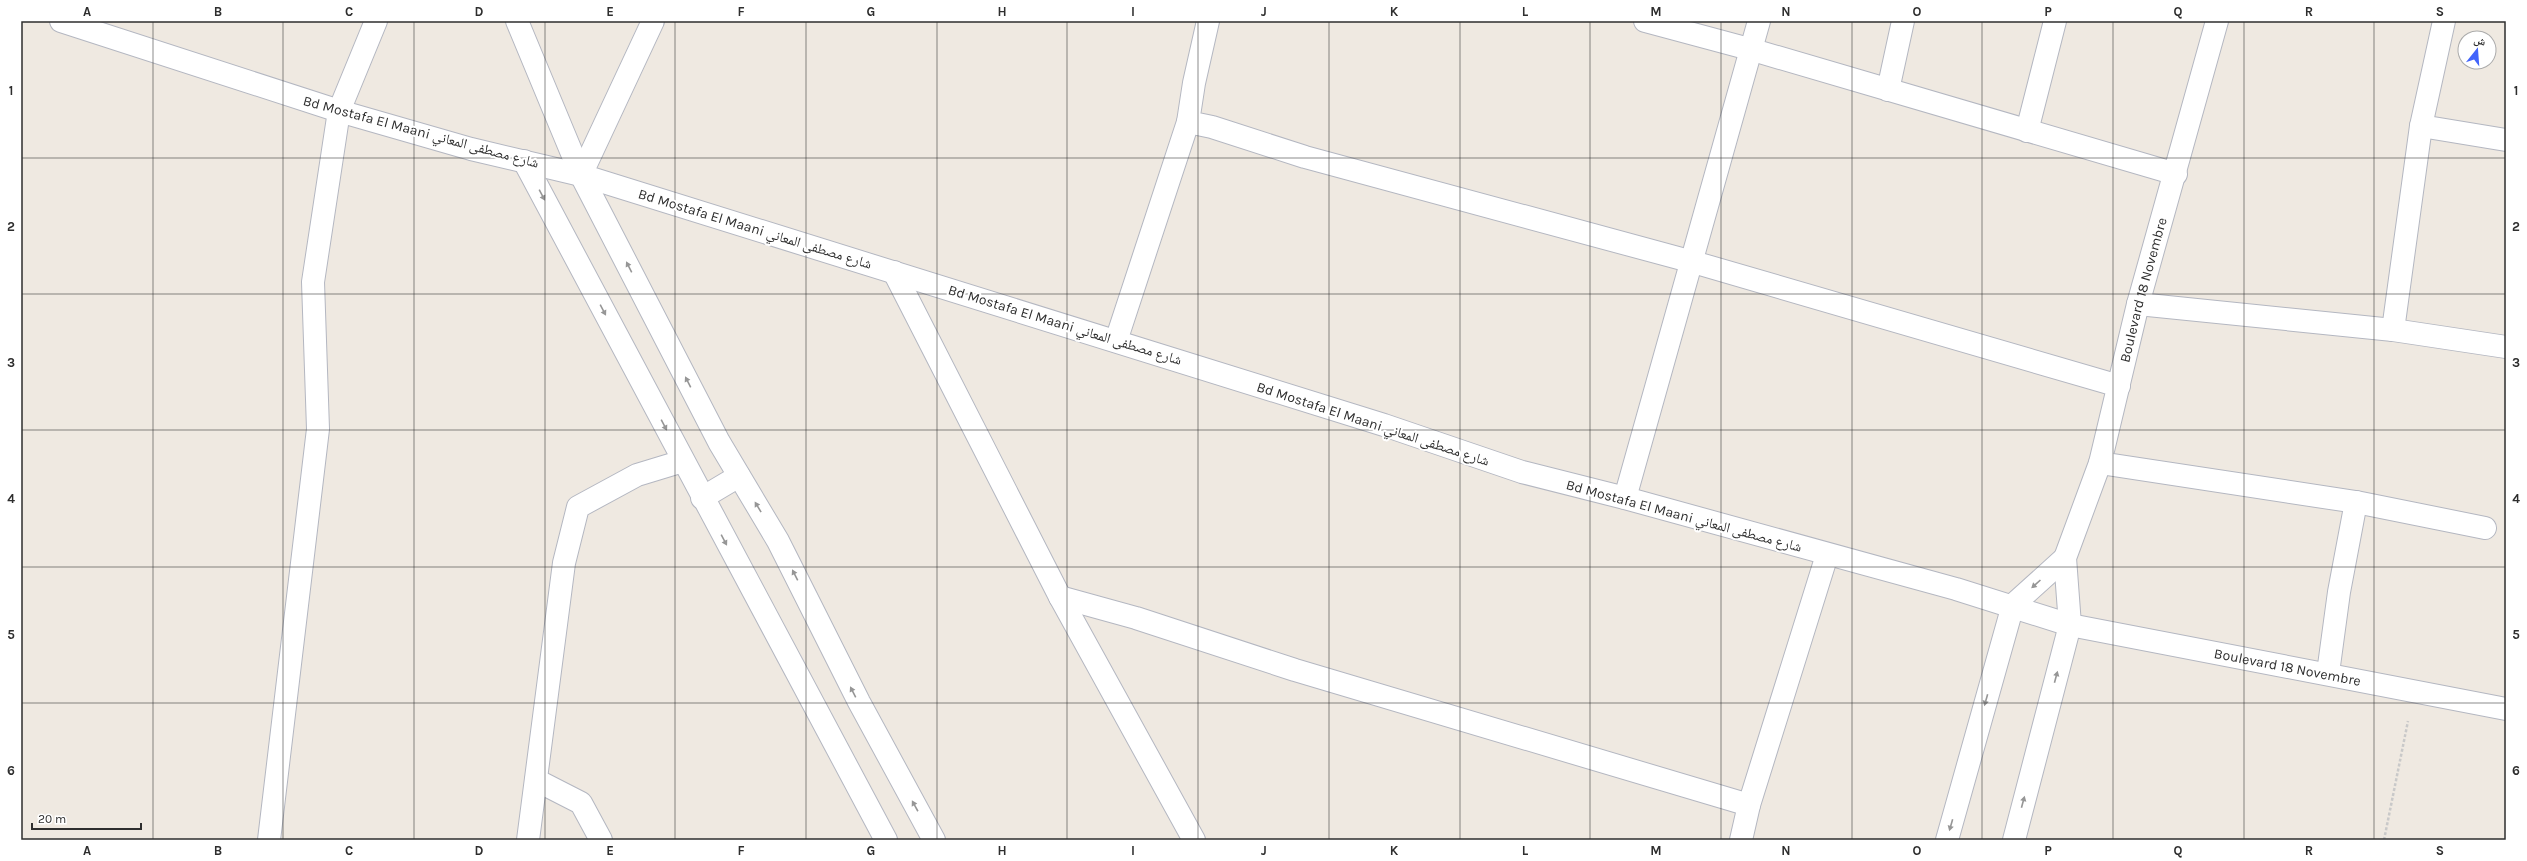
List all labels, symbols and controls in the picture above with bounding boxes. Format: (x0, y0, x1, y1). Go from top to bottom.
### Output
text: A (83, 4, 91, 19)
text: B (214, 4, 222, 19)
text: C (345, 4, 353, 19)
text: D (475, 4, 484, 19)
text: E (606, 4, 614, 19)
text: F (737, 4, 745, 19)
text: G (867, 4, 875, 19)
text: H (997, 4, 1007, 19)
text: I (1131, 4, 1135, 19)
text: J (1261, 4, 1267, 19)
text: K (1390, 4, 1399, 19)
text: L (1522, 4, 1529, 19)
text: M (1650, 4, 1662, 19)
text: N (1781, 4, 1791, 19)
text: O (1913, 4, 1922, 19)
text: P (2044, 4, 2052, 19)
text: Q (2174, 4, 2183, 19)
text: R (2305, 4, 2313, 19)
text: S (2436, 4, 2444, 19)
north arrow (2457, 30, 2497, 70)
text: ش (2472, 33, 2488, 50)
text: 1 (9, 83, 13, 98)
text: 1 (2514, 83, 2518, 98)
street label: Bd Mostafa El Maani شارع مصطفى المعاني (300, 92, 541, 174)
street label: Bd Mostafa El Maani شارع مصطفى المعاني (635, 185, 874, 275)
one-way arrow (539, 190, 545, 201)
street label: Boulevard 18 Novembre (2116, 216, 2170, 364)
text: 2 (7, 219, 15, 234)
text: 2 (2512, 219, 2520, 234)
one-way arrow (625, 261, 632, 273)
street label: Bd Mostafa El Maani شارع مصطفى المعاني (945, 281, 1184, 371)
one-way arrow (599, 304, 606, 316)
text: 3 (7, 355, 15, 370)
text: 3 (2512, 355, 2520, 370)
one-way arrow (685, 377, 692, 388)
street label: Bd Mostafa El Maani شارع مصطفى المعاني (1254, 378, 1491, 472)
one-way arrow (660, 419, 667, 431)
street label: Bd Mostafa El Maani شارع مصطفى المعاني (1563, 476, 1804, 558)
text: 4 (7, 491, 15, 506)
text: 4 (2512, 491, 2520, 506)
one-way arrow (754, 501, 761, 513)
one-way arrow (721, 534, 728, 546)
one-way arrow (792, 570, 798, 581)
one-way arrow (2031, 579, 2041, 589)
text: 5 (7, 627, 15, 642)
text: 5 (2512, 627, 2520, 642)
street label: Boulevard 18 Novembre (2213, 644, 2362, 689)
one-way arrow (2054, 670, 2060, 683)
one-way arrow (850, 686, 856, 697)
one-way arrow (1983, 694, 1989, 706)
text: 6 (7, 763, 15, 778)
text: 6 (2512, 763, 2520, 778)
one-way arrow (2021, 796, 2027, 808)
one-way arrow (912, 800, 919, 812)
scale bar (32, 805, 141, 831)
text: 20 m (38, 812, 66, 826)
one-way arrow (1948, 819, 1954, 831)
text: A (83, 843, 91, 858)
text: B (214, 843, 222, 858)
text: C (345, 843, 353, 858)
text: D (475, 843, 484, 858)
text: E (606, 843, 614, 858)
text: F (737, 843, 745, 858)
text: G (867, 843, 875, 858)
text: H (997, 843, 1007, 858)
text: I (1131, 843, 1135, 858)
text: J (1261, 843, 1267, 858)
text: K (1390, 843, 1399, 858)
text: L (1522, 843, 1529, 858)
text: M (1650, 843, 1662, 858)
text: N (1781, 843, 1791, 858)
text: O (1913, 843, 1922, 858)
text: P (2044, 843, 2052, 858)
text: Q (2174, 843, 2183, 858)
text: R (2305, 843, 2313, 858)
text: S (2436, 843, 2444, 858)

